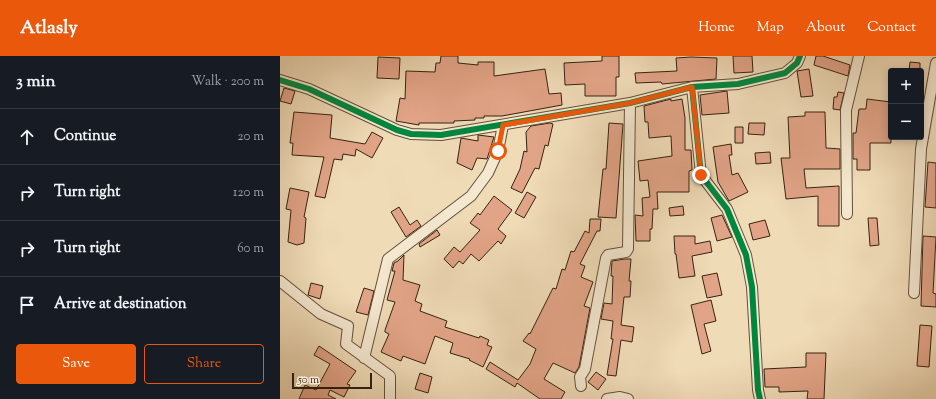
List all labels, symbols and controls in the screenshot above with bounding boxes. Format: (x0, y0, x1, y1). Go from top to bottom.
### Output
text: Atlasly (20, 15, 78, 42)
text: Home (698, 18, 735, 38)
text: Map (757, 18, 784, 38)
text: About (806, 18, 845, 38)
text: Contact (867, 18, 916, 38)
map controls (888, 68, 924, 140)
button: + (888, 68, 924, 104)
text: 3 min (16, 70, 55, 94)
text: Walk · 200 m (191, 73, 264, 91)
button: − (888, 104, 924, 140)
icon: ahead (16, 126, 38, 148)
text: Continue (54, 126, 116, 147)
text: 20 m (238, 128, 264, 146)
route start (489, 142, 507, 160)
route end (692, 166, 710, 184)
icon: right (16, 182, 38, 204)
text: Turn right (54, 182, 120, 203)
text: 120 m (233, 184, 264, 202)
icon: right (16, 238, 38, 260)
text: Turn right (54, 238, 120, 259)
text: 60 m (237, 240, 264, 258)
icon: arrive (16, 294, 38, 316)
text: Arrive at destination (54, 294, 187, 315)
button: Save (16, 344, 136, 384)
button: Share (144, 344, 264, 384)
scale bar (292, 371, 372, 390)
text: 50 m (298, 372, 319, 388)

